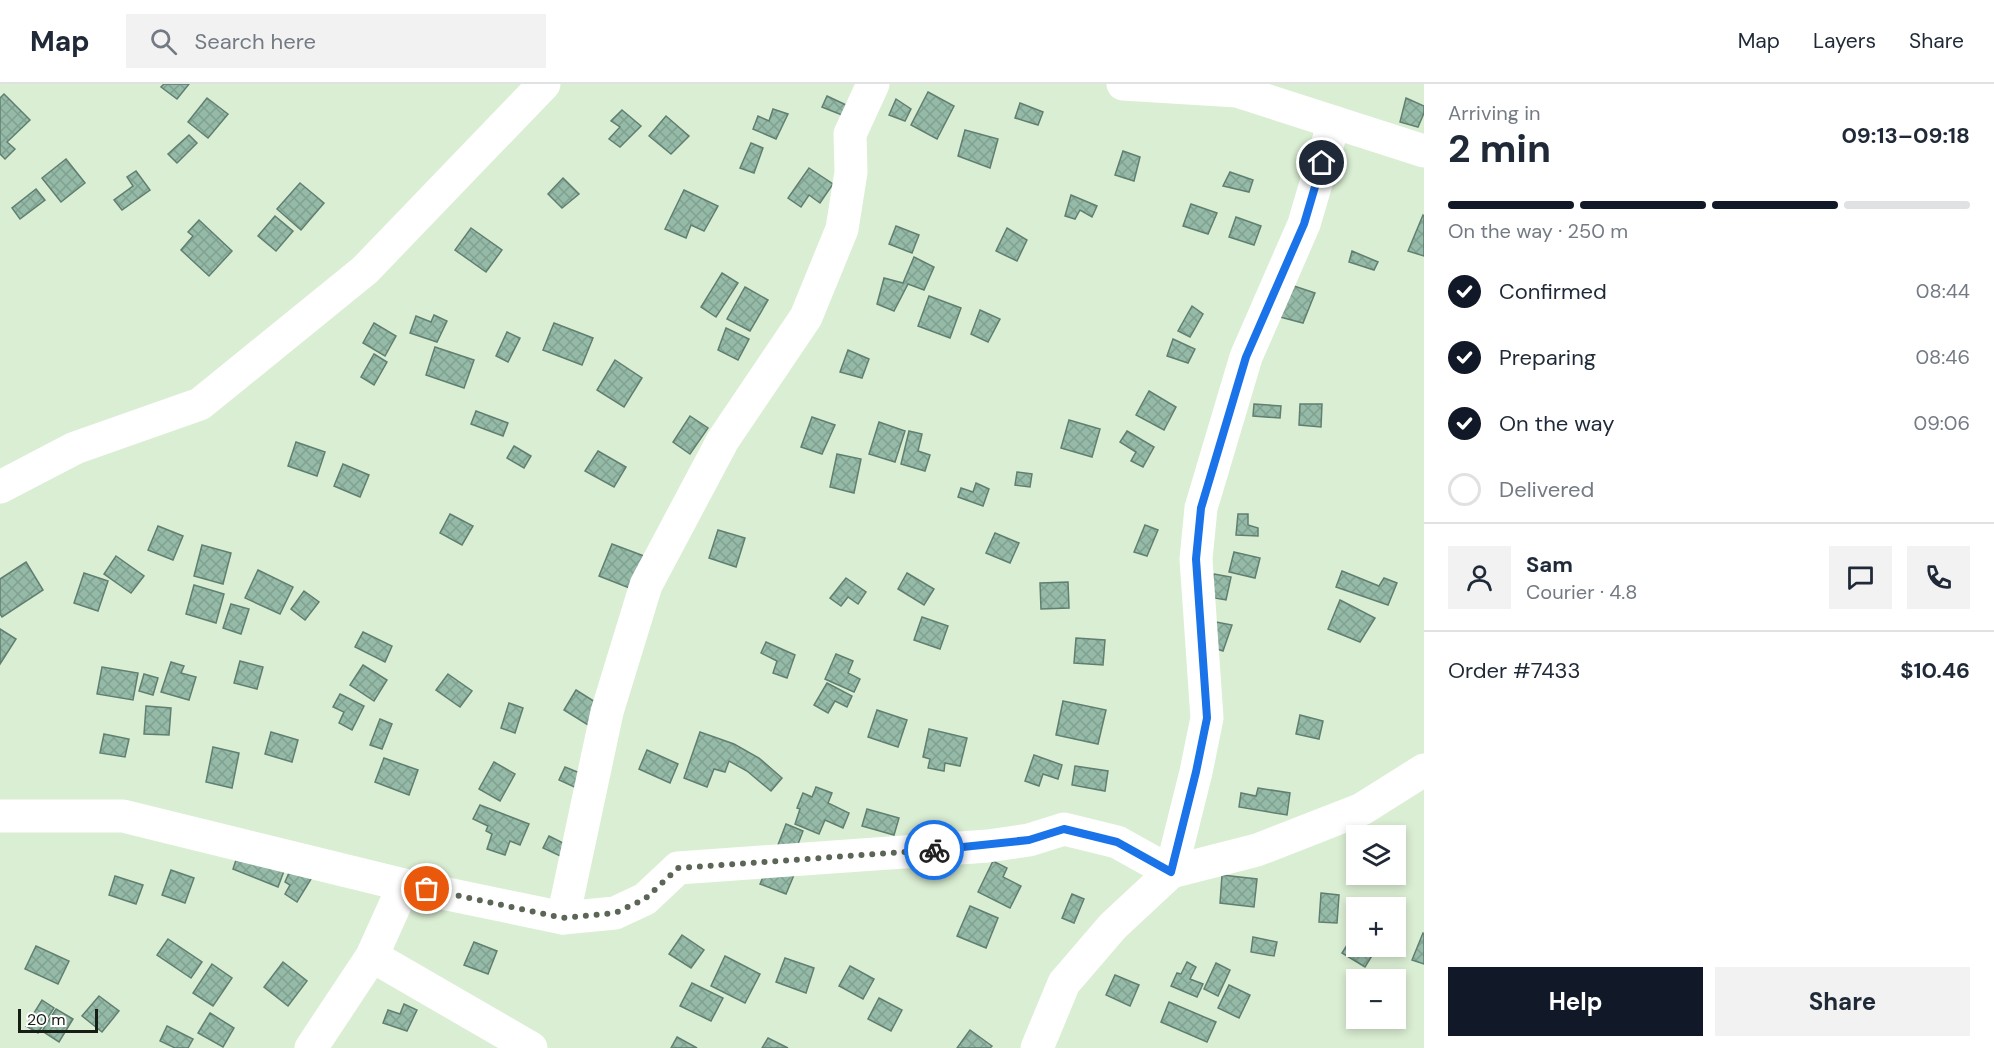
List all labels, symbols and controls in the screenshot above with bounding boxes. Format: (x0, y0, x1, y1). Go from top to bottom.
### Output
search box (126, 14, 546, 68)
text: Map (30, 23, 90, 60)
icon: search (147, 25, 180, 58)
text: Search here (195, 27, 316, 56)
text: Map (1738, 27, 1780, 55)
text: Layers (1813, 27, 1876, 55)
text: Share (1909, 27, 1964, 55)
text: Arriving in (1448, 100, 1540, 126)
text: 09:13–09:18 (1841, 121, 1970, 150)
text: 2 min (1448, 123, 1551, 174)
pin (1296, 137, 1347, 188)
icon: home (1305, 146, 1338, 179)
text: On the way · 250 m (1448, 218, 1628, 244)
icon: check (1448, 275, 1481, 308)
text: Confirmed (1499, 277, 1607, 306)
text: 08:44 (1916, 278, 1970, 304)
icon: check (1448, 341, 1481, 374)
text: Preparing (1499, 343, 1596, 372)
text: 08:46 (1915, 344, 1970, 370)
icon: check (1448, 407, 1481, 440)
text: On the way (1499, 409, 1614, 438)
text: 09:06 (1913, 410, 1970, 436)
text: Delivered (1499, 475, 1594, 504)
button: person (1448, 546, 1511, 609)
button: chat (1829, 546, 1892, 609)
button: phone (1907, 546, 1970, 609)
text: Sam (1526, 550, 1573, 579)
text: Courier · 4.8 (1526, 579, 1637, 605)
text: Order #7433 (1448, 656, 1581, 685)
text: $10.46 (1900, 656, 1970, 685)
courier (904, 820, 964, 880)
map controls (1346, 825, 1406, 1029)
button: layers (1346, 825, 1406, 885)
icon: bike (918, 834, 951, 867)
pin (401, 863, 452, 914)
icon: bag (410, 872, 443, 905)
button: + (1346, 897, 1406, 957)
button: Help (1448, 967, 1703, 1036)
button: Share (1715, 967, 1970, 1036)
button: − (1346, 969, 1406, 1029)
scale bar (18, 1006, 98, 1034)
text: 20 m (27, 1009, 66, 1030)

